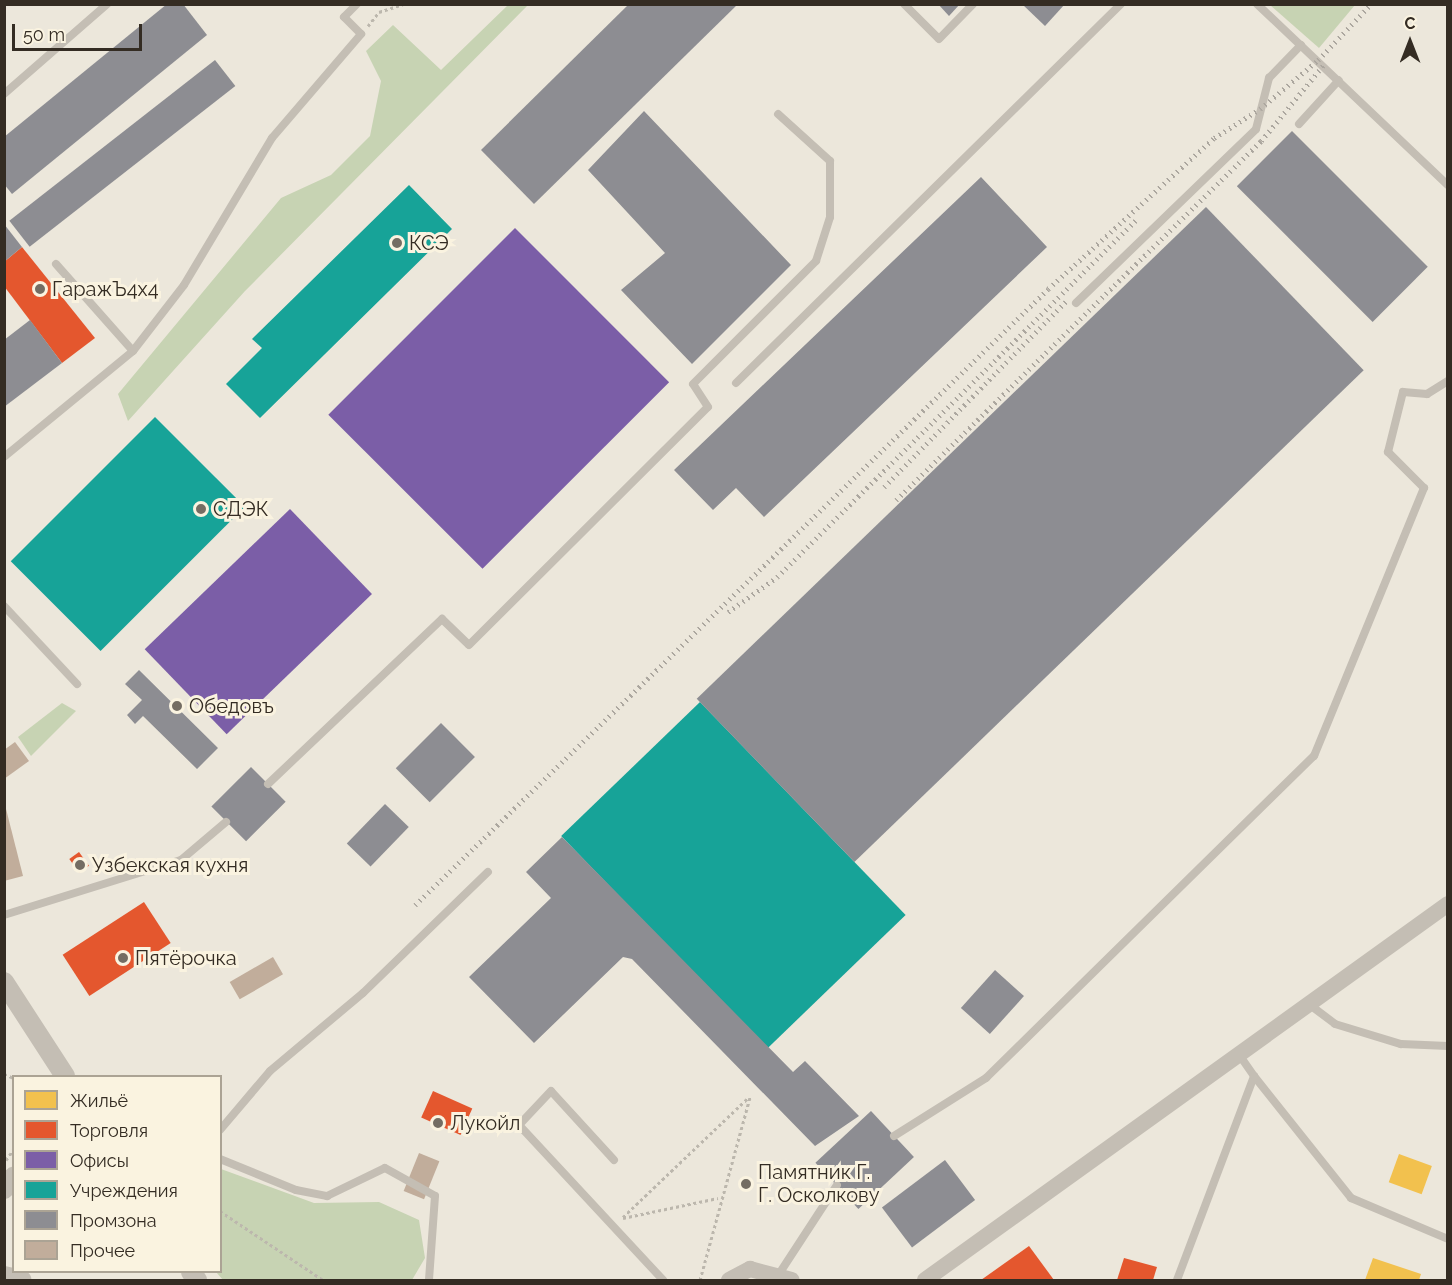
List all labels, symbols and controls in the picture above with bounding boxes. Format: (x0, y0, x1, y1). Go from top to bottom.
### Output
scale bar (15, 12, 146, 50)
north arrow (1380, 12, 1440, 72)
text: С (1405, 14, 1415, 33)
text: 50 m (23, 24, 65, 45)
place label: КСЭ (409, 231, 449, 255)
marker: КСЭ (390, 236, 404, 250)
place label: ГаражЪ4х4 (52, 277, 159, 301)
marker: ГаражЪ4х4 (33, 282, 47, 296)
place label: СДЭК (213, 497, 269, 521)
marker: СДЭК (194, 502, 208, 516)
place label: Обедовъ (189, 694, 274, 718)
marker: Обедовъ (170, 699, 184, 713)
place label: Узбекская кухня (92, 853, 248, 877)
marker: Узбекская кухня (73, 858, 87, 872)
place label: Пятёрочка (135, 946, 237, 970)
marker: Пятёрочка (116, 951, 130, 965)
legend (12, 1075, 222, 1273)
text: Жильё (70, 1090, 128, 1111)
place label: Лукойл (450, 1111, 520, 1135)
marker: Лукойл (431, 1116, 445, 1130)
text: Торговля (70, 1120, 148, 1141)
text: Офисы (70, 1150, 129, 1171)
place label: Памятник Г. Г. Осколкову (758, 1160, 880, 1207)
marker: Памятник Г. Г. Осколкову (739, 1177, 753, 1191)
text: Учреждения (70, 1180, 178, 1201)
text: Промзона (70, 1210, 157, 1231)
text: Прочее (70, 1240, 135, 1261)

